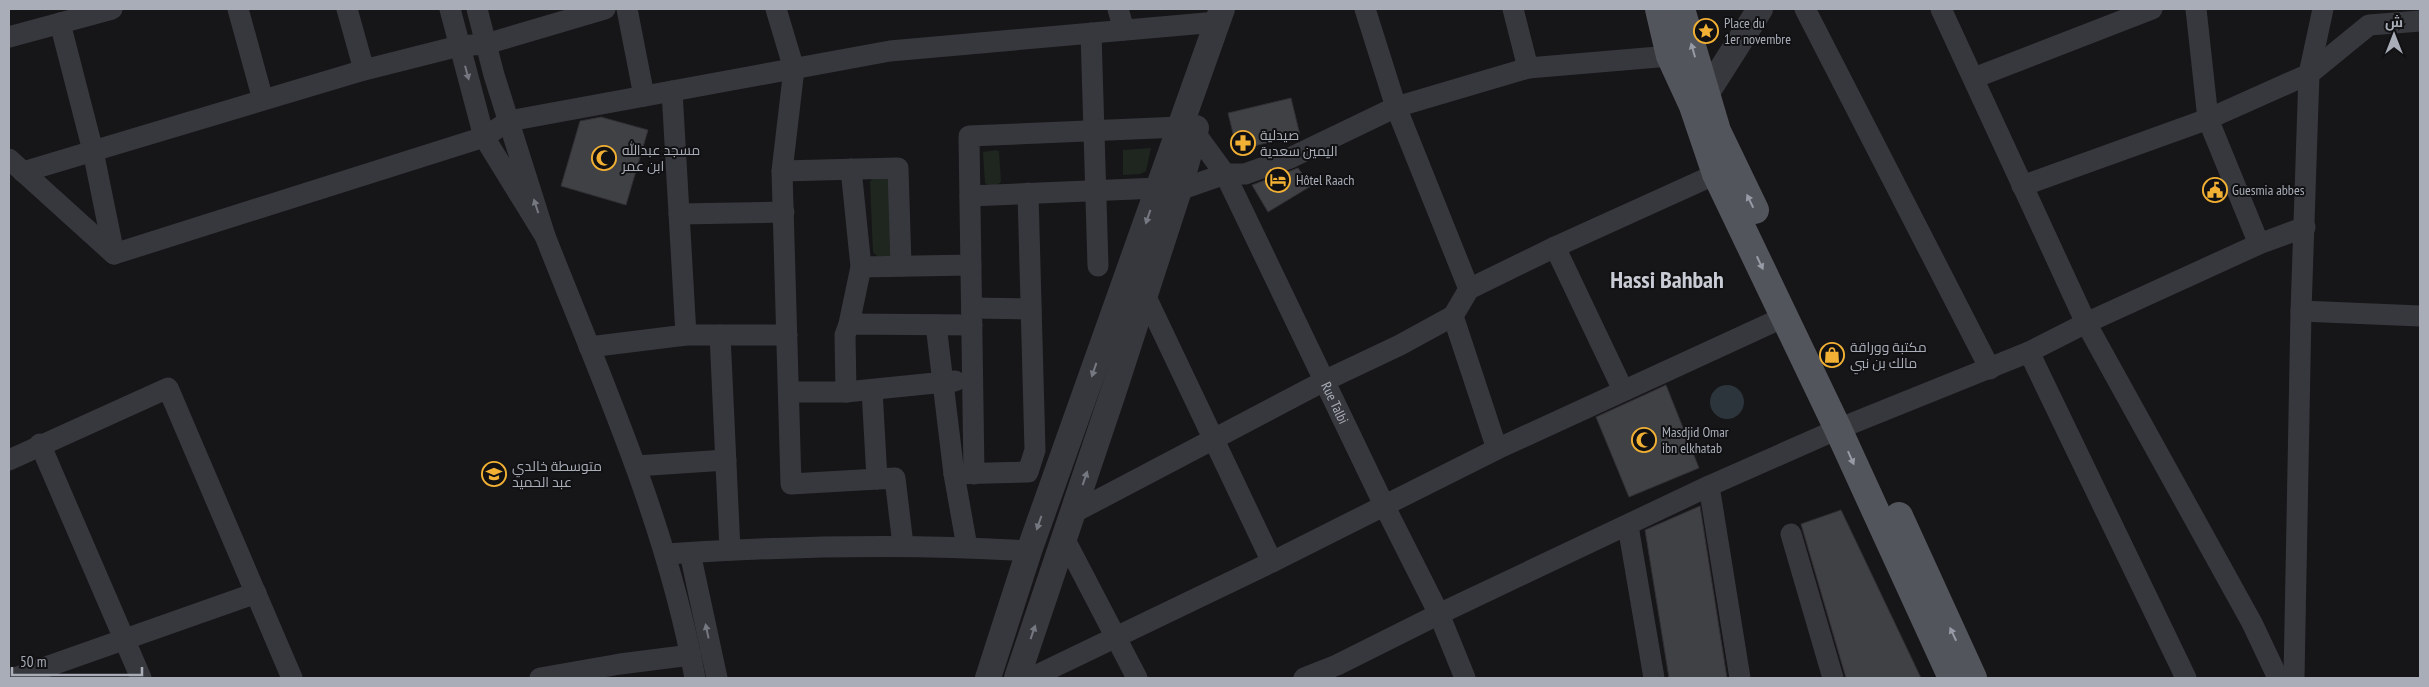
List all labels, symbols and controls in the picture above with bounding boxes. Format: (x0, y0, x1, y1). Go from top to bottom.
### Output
north arrow (2369, 10, 2419, 60)
text: ش (2385, 13, 2403, 31)
place label: Place du 1er novembre (1724, 14, 1791, 48)
place icon: Place du 1er novembre (1693, 18, 1719, 44)
one-way arrow (1689, 42, 1697, 57)
one-way arrow (463, 65, 471, 80)
place label: صيدلية اليمين سعدية (1260, 126, 1338, 160)
pharmacy icon: صيدلية اليمين سعدية (1230, 130, 1256, 156)
place label: مسجد عبدالله ابن عمر (621, 141, 700, 175)
mosque icon: مسجد عبدالله ابن عمر (591, 145, 617, 171)
hotel icon: Hôtel Raach (1265, 167, 1291, 193)
place label: Hôtel Raach (1296, 171, 1354, 189)
public building icon: Guesmia abbes (2202, 177, 2228, 203)
place label: Guesmia abbes (2232, 181, 2305, 199)
one-way arrow (1746, 194, 1754, 208)
one-way arrow (531, 198, 539, 213)
one-way arrow (1144, 209, 1151, 224)
one-way arrow (1755, 256, 1764, 271)
district label: Hassi Bahbah (1610, 264, 1724, 295)
place label: مكتبة ووراقة مالك بن نبي (1850, 338, 1927, 375)
shop icon: مكتبة ووراقة مالك بن نبي (1819, 342, 1845, 368)
one-way arrow (1090, 363, 1098, 378)
street label: Rue Talbi (1317, 379, 1353, 427)
place label: Masdjid Omar ibn elkhatab (1662, 423, 1729, 457)
mosque icon: Masdjid Omar ibn elkhatab (1631, 427, 1657, 453)
one-way arrow (1848, 451, 1856, 465)
place label: متوسطة خالدي عبد الحميد (512, 457, 602, 491)
school or university icon: متوسطة خالدي عبد الحميد (481, 461, 507, 487)
one-way arrow (1081, 470, 1089, 485)
one-way arrow (1035, 516, 1043, 531)
one-way arrow (703, 623, 711, 638)
one-way arrow (1029, 624, 1037, 639)
one-way arrow (1948, 627, 1956, 641)
scale bar (12, 644, 142, 676)
text: 50 m (20, 652, 46, 671)

